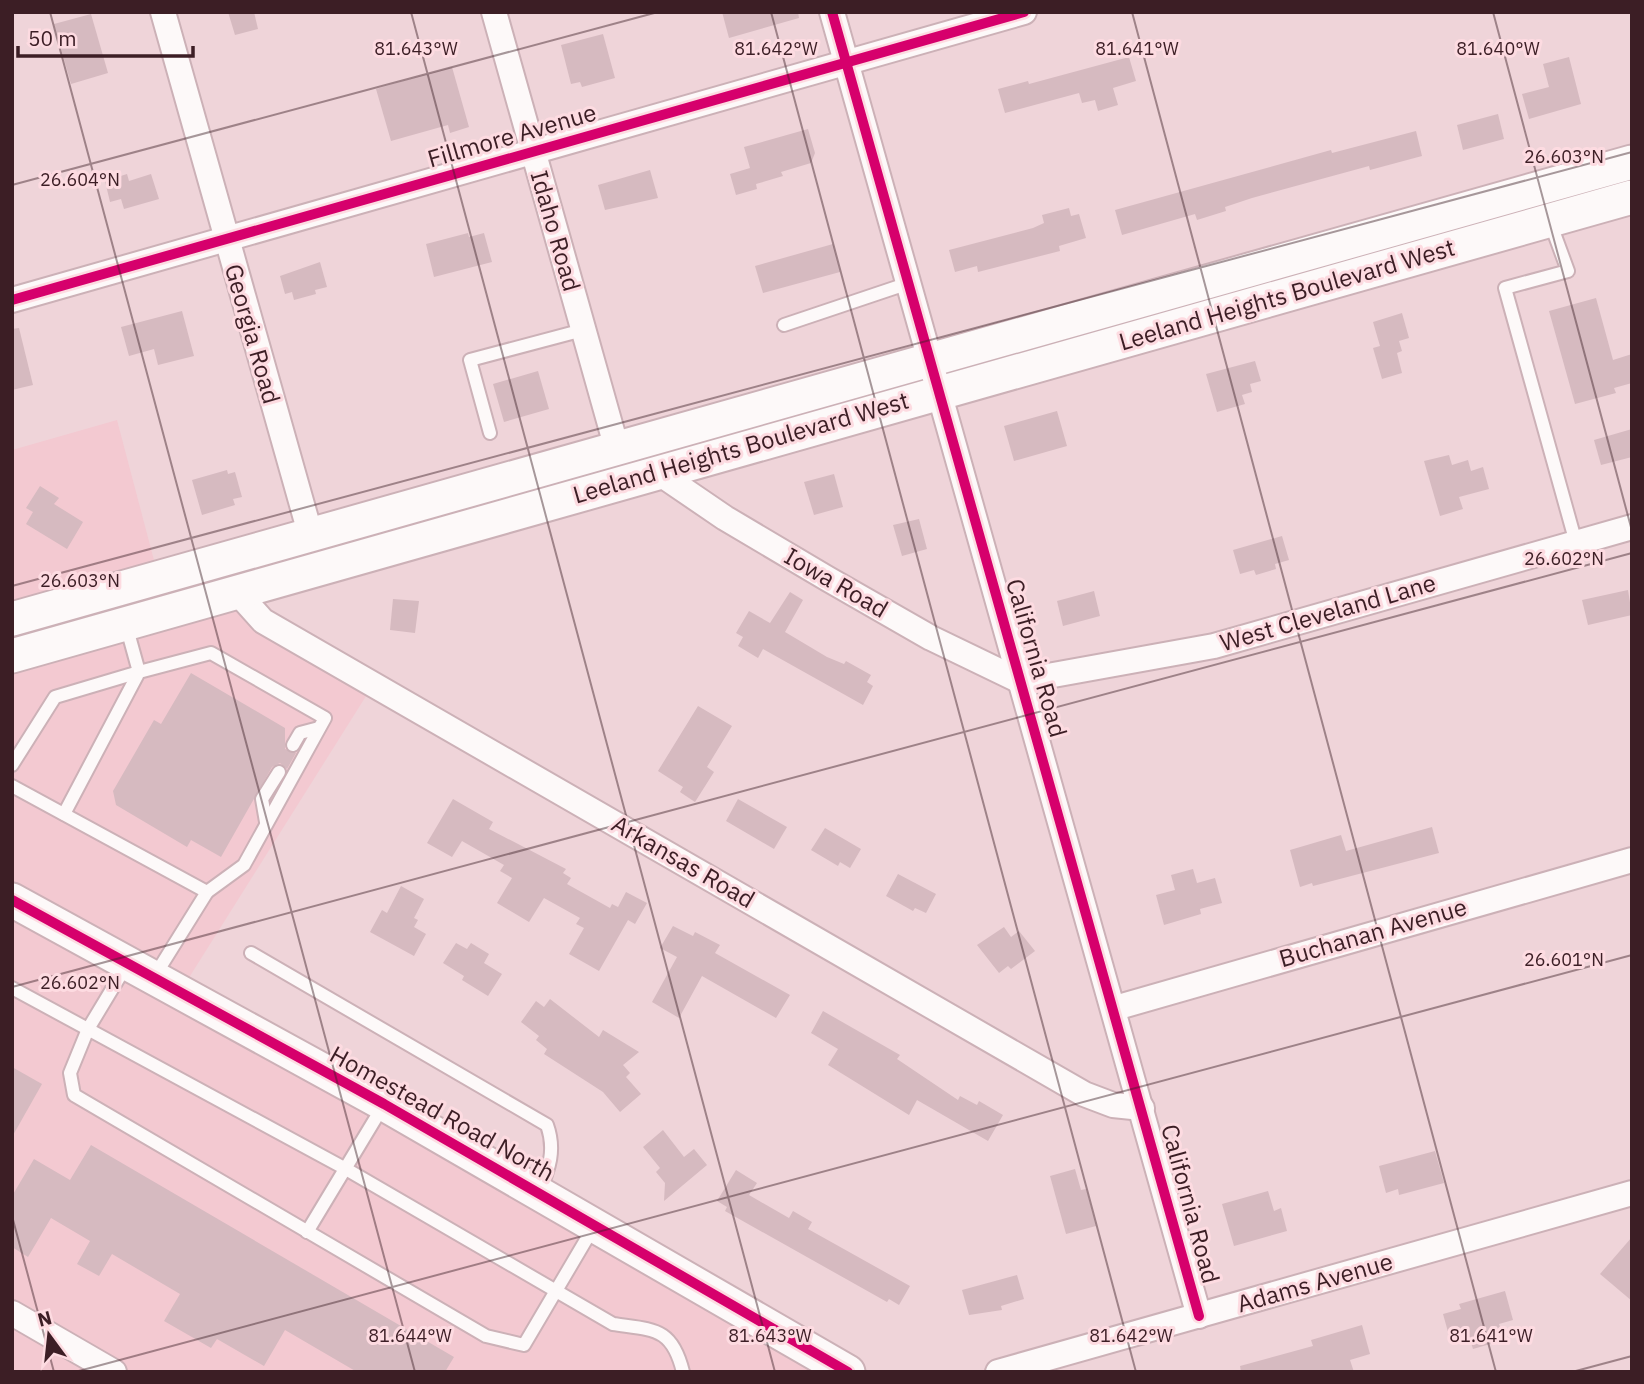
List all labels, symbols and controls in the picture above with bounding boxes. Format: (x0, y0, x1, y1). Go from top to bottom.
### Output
scale bar (18, 14, 192, 58)
text: 50 m (28, 24, 77, 52)
text: 81.643°W (374, 37, 458, 60)
text: 81.642°W (734, 37, 818, 60)
text: 81.641°W (1095, 37, 1179, 60)
text: 81.640°W (1456, 37, 1540, 60)
street label: Fillmore Avenue (423, 96, 600, 174)
text: 26.603°N (1524, 145, 1604, 168)
street label: Idaho Road (523, 167, 588, 295)
text: 26.604°N (40, 168, 120, 191)
street label: Leeland Heights Boulevard West (1115, 231, 1458, 357)
street label: Georgia Road (218, 260, 288, 407)
street label: Leeland Heights Boulevard West (569, 384, 912, 510)
street label: Iowa Road (779, 540, 894, 625)
text: 26.602°N (1524, 547, 1604, 570)
street label: West Cleveland Lane (1216, 566, 1439, 658)
text: 26.603°N (40, 569, 120, 592)
street label: California Road (999, 575, 1075, 741)
street label: Arkansas Road (606, 807, 761, 915)
street label: Buchanan Avenue (1275, 890, 1470, 974)
text: 26.601°N (1524, 948, 1604, 971)
text: 26.602°N (40, 971, 120, 994)
street label: Homestead Road North (324, 1038, 561, 1188)
street label: California Road (1154, 1121, 1228, 1287)
street label: Adams Avenue (1233, 1245, 1396, 1320)
north arrow (14, 1300, 84, 1370)
text: N (35, 1305, 54, 1332)
text: 81.644°W (368, 1324, 452, 1347)
text: 81.643°W (728, 1324, 812, 1347)
text: 81.642°W (1089, 1324, 1173, 1347)
text: 81.641°W (1449, 1324, 1533, 1347)

